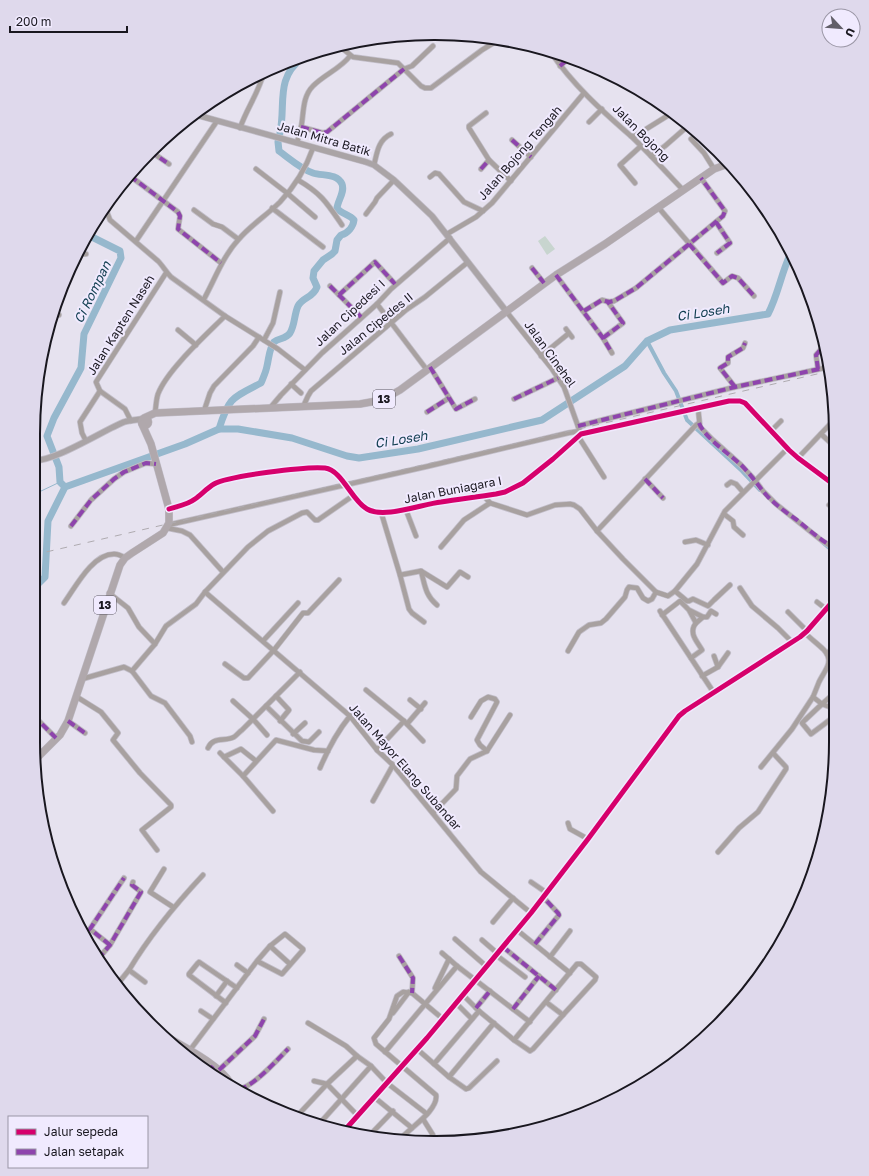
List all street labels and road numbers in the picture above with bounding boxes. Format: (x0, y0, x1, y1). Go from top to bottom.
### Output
street label: Jalan Bojong (610, 101, 673, 164)
street label: Jalan Bojong Tengah (475, 102, 565, 203)
street label: Jalan Mitra Batik (276, 118, 373, 159)
street label: Jalan Kapten Naseh (84, 272, 158, 378)
street label: Jalan Cipedesi I (311, 276, 388, 349)
street label: Jalan Cipedes II (335, 289, 416, 358)
street label: Jalan Cinehel (521, 318, 580, 390)
road number: 13 (373, 390, 395, 408)
street label: Jalan Buniagara I (403, 473, 503, 506)
road number: 13 (94, 596, 116, 614)
street label: Jalan Mayor Elang Subandar (346, 700, 465, 834)

